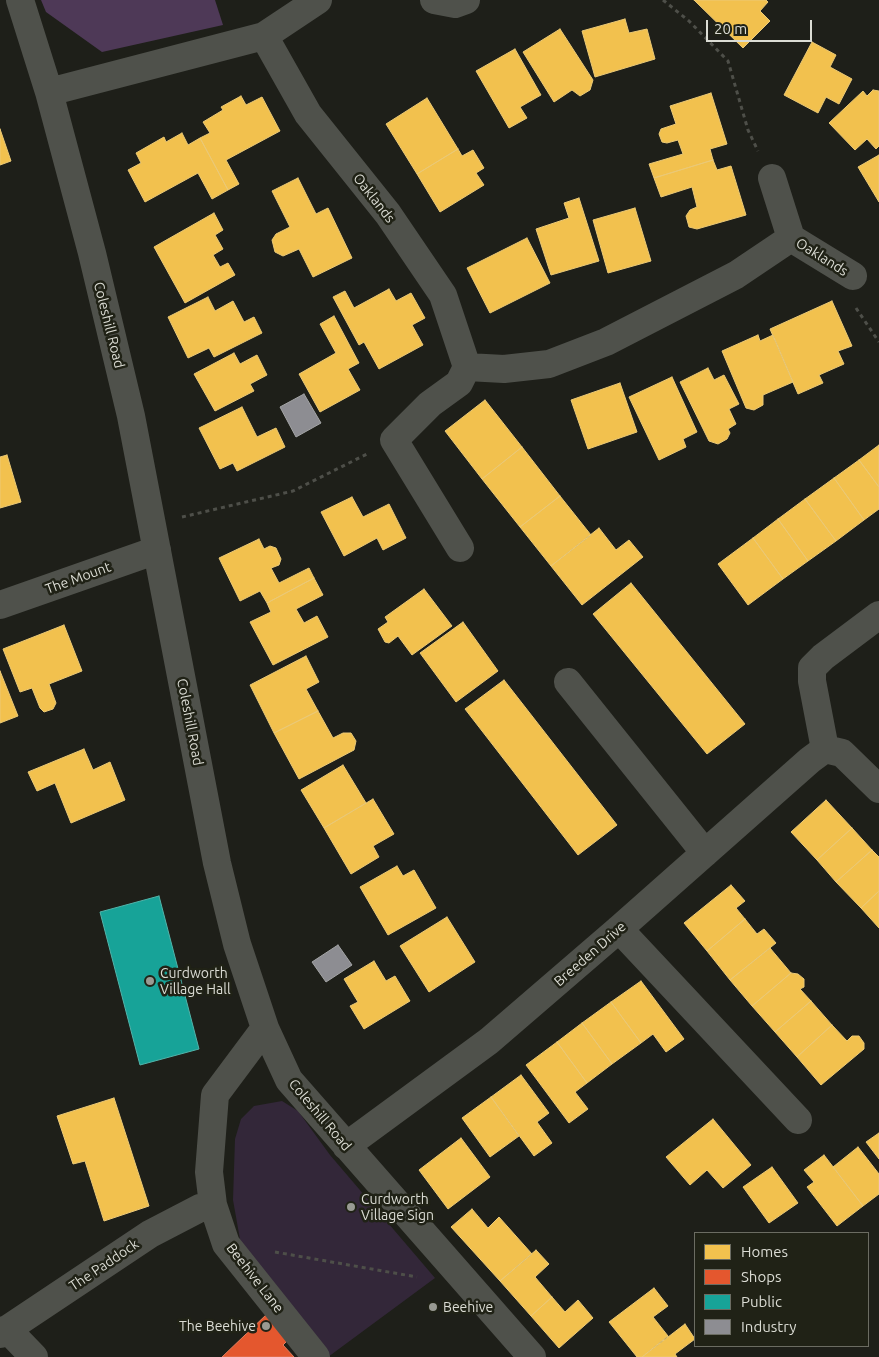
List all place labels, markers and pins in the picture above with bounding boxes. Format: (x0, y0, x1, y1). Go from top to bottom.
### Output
place label: Curdworth Village Hall (160, 965, 231, 998)
marker: Curdworth Village Hall (144, 975, 156, 987)
place label: Curdworth Village Sign (361, 1191, 434, 1224)
marker: Curdworth Village Sign (345, 1201, 357, 1213)
place label: Beehive (443, 1299, 493, 1315)
marker: Beehive (427, 1301, 439, 1313)
place label: The Beehive (179, 1318, 256, 1334)
marker: The Beehive (260, 1320, 272, 1332)

